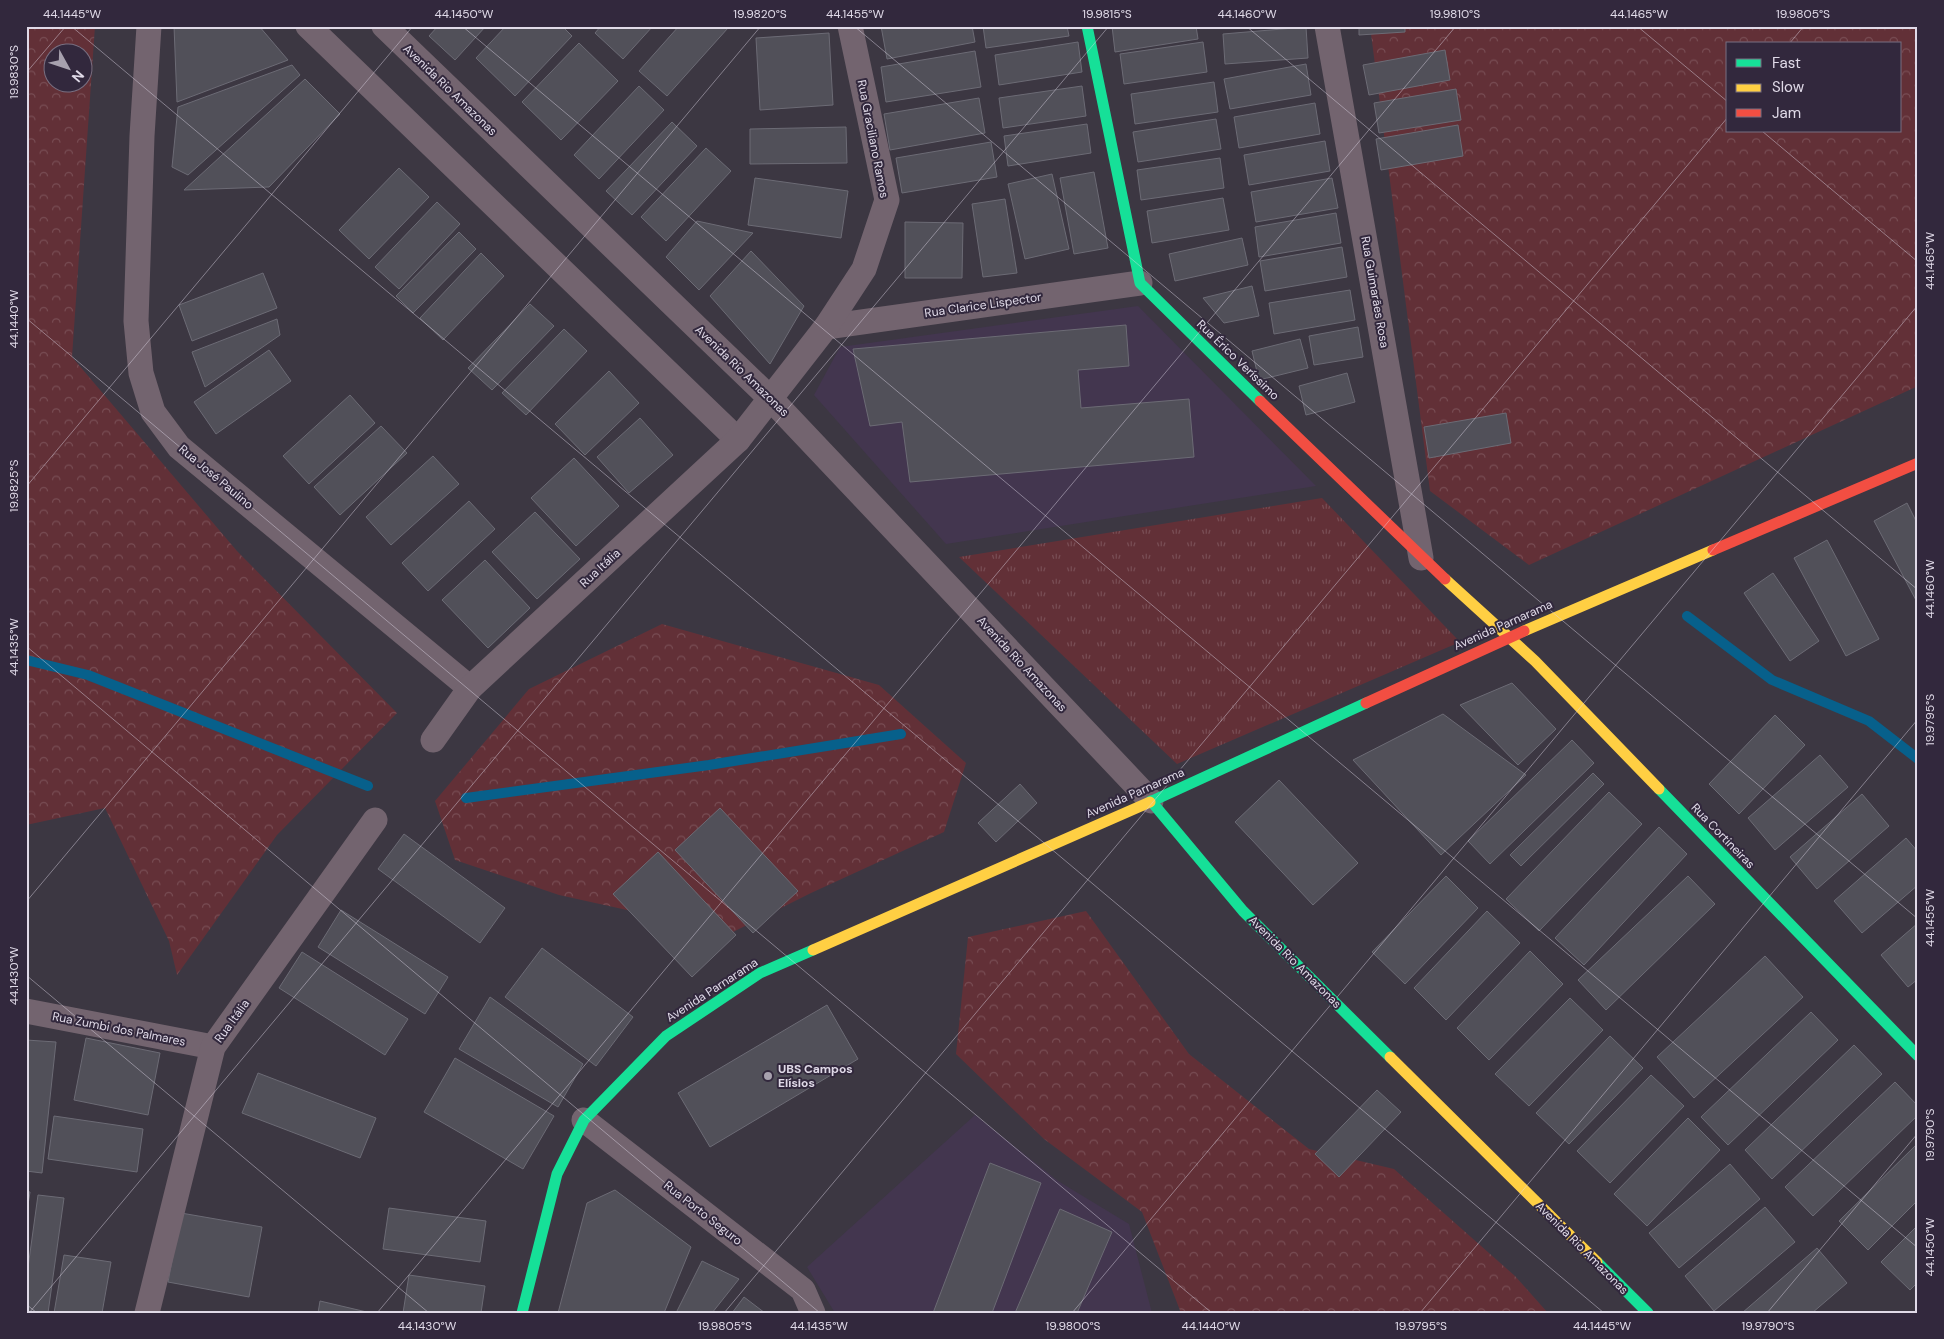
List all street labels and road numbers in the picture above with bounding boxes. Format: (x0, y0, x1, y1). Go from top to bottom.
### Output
street label: Avenida Rio Amazonas (400, 41, 500, 139)
street label: Rua Graciliano Ramos (854, 79, 892, 199)
street label: Rua Guimarães Rosa (1357, 235, 1393, 349)
street label: Rua Clarice Lispector (923, 289, 1043, 321)
street label: Rua Érico Veríssimo (1193, 316, 1283, 404)
street label: Avenida Rio Amazonas (692, 322, 792, 420)
street label: Rua José Paulino (175, 441, 257, 513)
street label: Rua Itália (576, 545, 624, 591)
street label: Avenida Parnarama (1451, 596, 1555, 654)
street label: Avenida Rio Amazonas (974, 613, 1070, 715)
street label: Avenida Parnarama (1083, 764, 1187, 822)
street label: Rua Cortineiras (1688, 800, 1758, 872)
street label: Avenida Rio Amazonas (1245, 912, 1345, 1012)
street label: Avenida Parnarama (663, 954, 761, 1026)
street label: Rua Itália (211, 996, 253, 1046)
street label: Rua Zumbi dos Palmares (51, 1008, 187, 1050)
street label: Rua Porto Seguro (660, 1177, 746, 1249)
street label: Avenida Rio Amazonas (1532, 1198, 1632, 1298)

